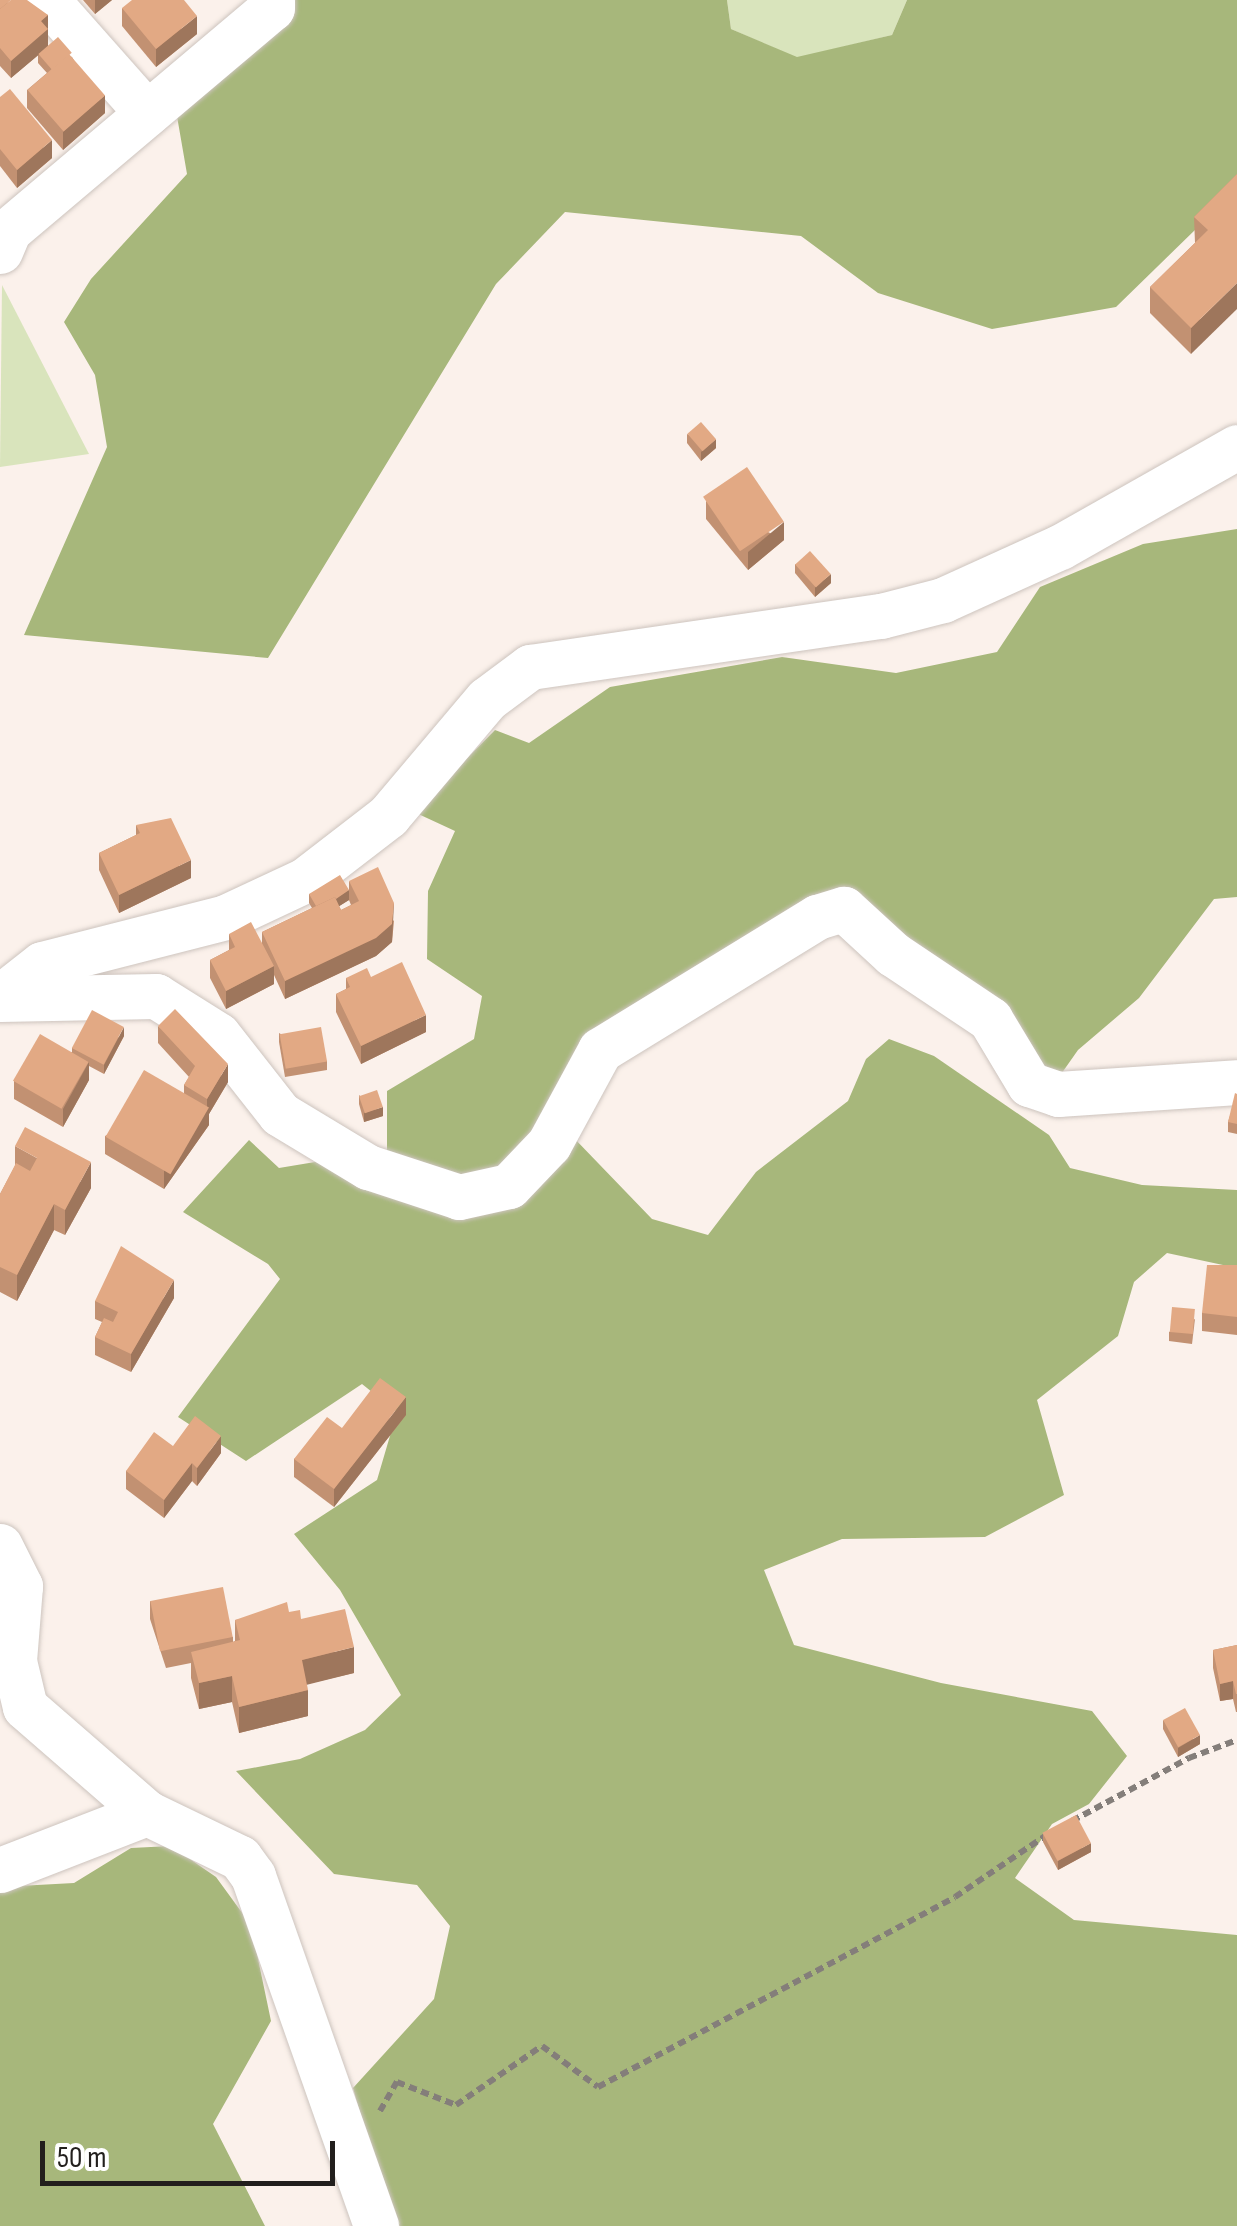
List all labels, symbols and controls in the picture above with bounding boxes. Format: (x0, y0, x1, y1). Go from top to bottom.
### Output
scale bar (45, 2121, 340, 2183)
text: 50 m (57, 2140, 106, 2176)

